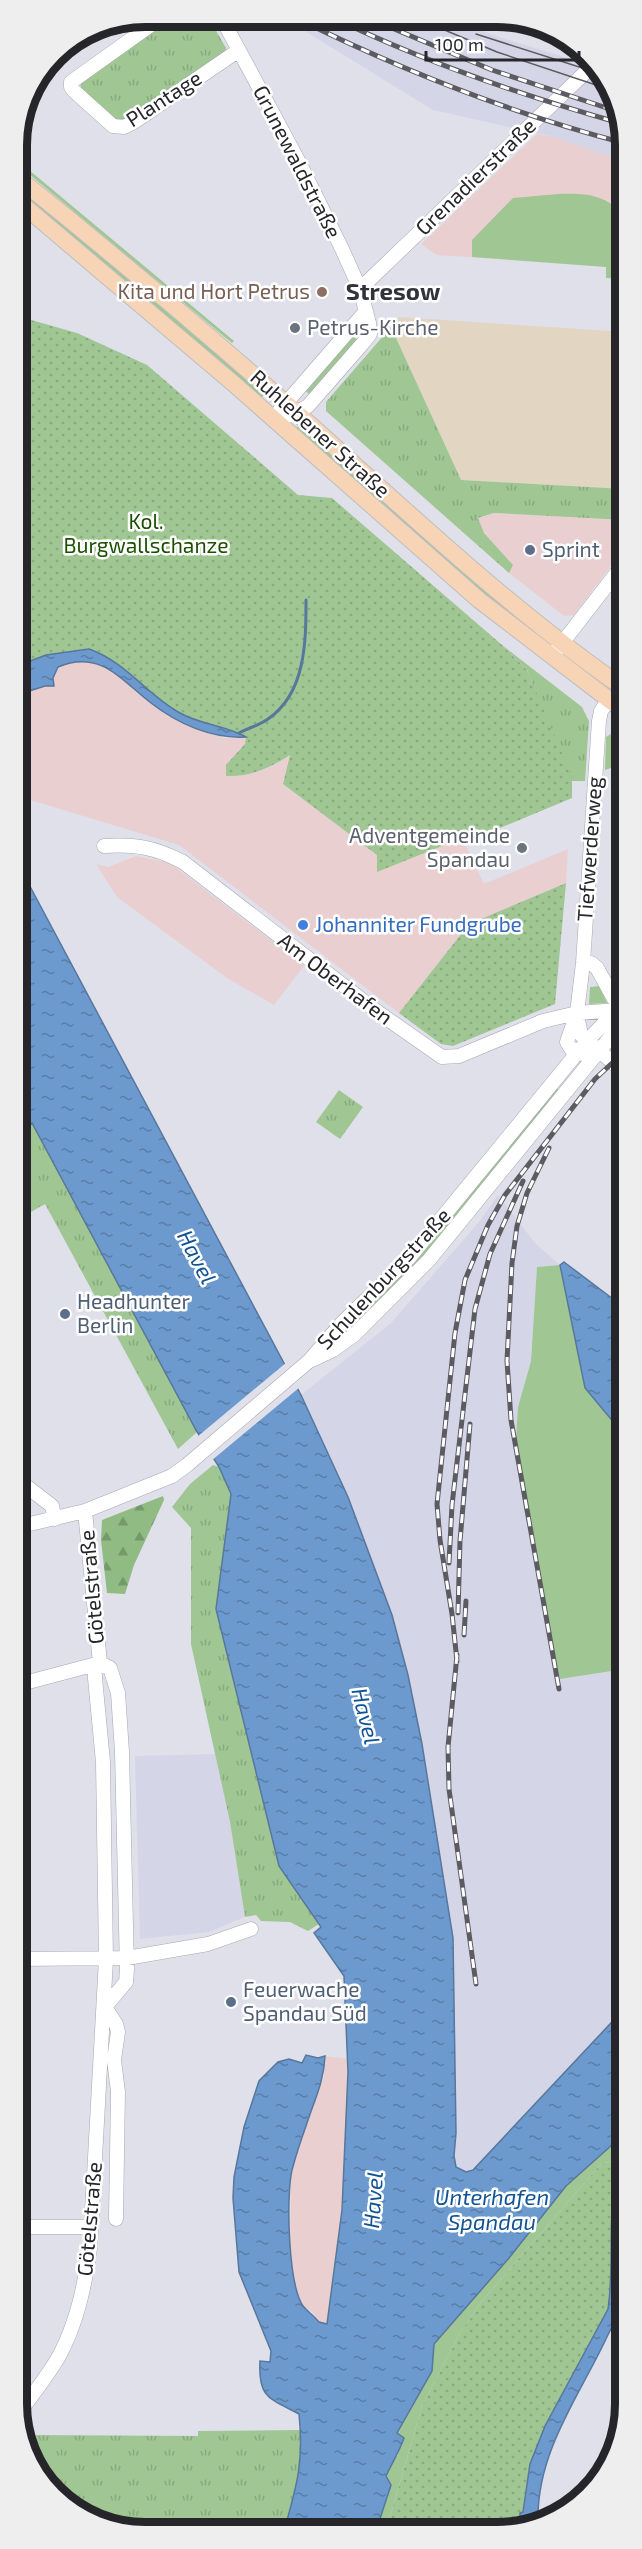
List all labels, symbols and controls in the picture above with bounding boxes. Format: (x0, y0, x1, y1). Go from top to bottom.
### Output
scale bar (426, 24, 579, 62)
text: 100 m (435, 33, 484, 55)
street label: Plantage (121, 64, 206, 131)
street label: Grunewaldstraße (249, 81, 348, 242)
street label: Grenadierstraße (410, 112, 540, 240)
district label: Stresow (346, 276, 441, 305)
place label: Kita und Hort Petrus (118, 278, 310, 303)
marker: Kita und Hort Petrus (315, 285, 329, 299)
place label: Petrus-Kirche (307, 314, 439, 339)
marker: Petrus-Kirche (288, 321, 302, 335)
street label: Ruhlebener Straße (246, 364, 396, 502)
park label: Kol. Burgwallschanze (63, 508, 229, 557)
place label: Sprint (542, 536, 600, 561)
marker: Sprint (523, 543, 537, 557)
street label: Tiefwerderweg (571, 775, 606, 922)
place label: Adventgemeinde Spandau (349, 822, 510, 871)
marker: Adventgemeinde Spandau (515, 841, 529, 855)
place label: Johanniter Fundgrube (315, 911, 522, 936)
marker: Johanniter Fundgrube (296, 918, 310, 932)
street label: Am Oberhafen (274, 927, 398, 1029)
street label: Schulenburgstraße (311, 1202, 455, 1354)
water label: Havel (173, 1225, 223, 1288)
place label: Headhunter Berlin (77, 1288, 191, 1337)
marker: Headhunter Berlin (58, 1307, 72, 1321)
street label: Götelstraße (73, 1529, 108, 1645)
water label: Havel (347, 1685, 387, 1747)
place label: Feuerwache Spandau Süd (243, 1976, 367, 2025)
marker: Feuerwache Spandau Süd (224, 1995, 238, 2009)
street label: Götelstraße (71, 2161, 106, 2277)
water label: Havel (357, 2170, 387, 2229)
water label: Unterhafen Spandau (435, 2183, 549, 2234)

